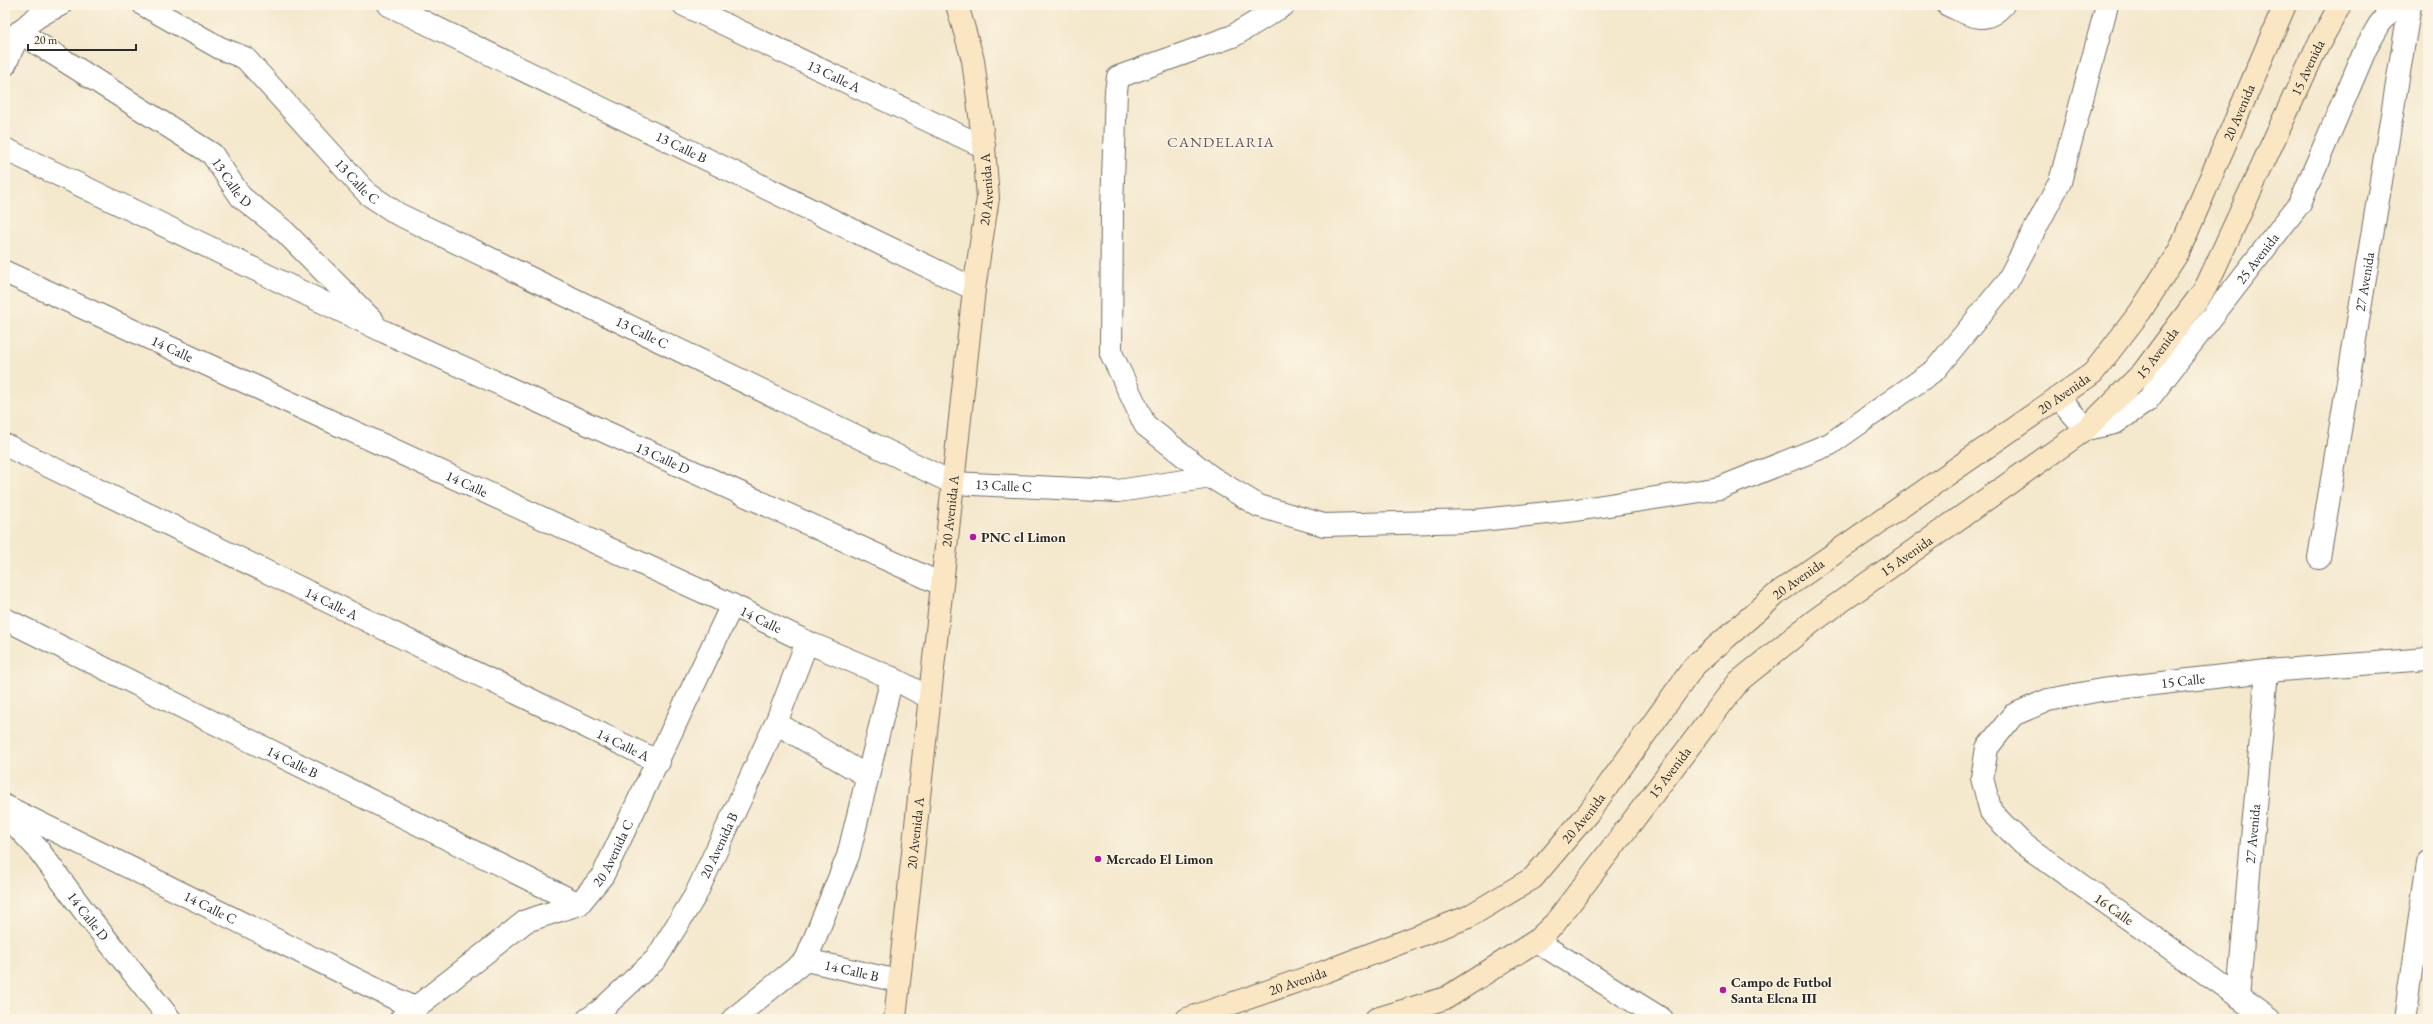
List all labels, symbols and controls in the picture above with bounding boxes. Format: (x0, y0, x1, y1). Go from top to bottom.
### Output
scale bar (28, 26, 136, 52)
text: 20 m (34, 32, 58, 48)
street label: 15 Avenida (2287, 36, 2329, 98)
street label: 13 Calle A (805, 56, 864, 96)
street label: 20 Avenida (2219, 81, 2259, 143)
street label: 13 Calle B (653, 127, 710, 167)
district label: CANDELARIA (1167, 132, 1275, 151)
street label: 20 Avenida A (975, 152, 997, 227)
street label: 13 Calle D (208, 154, 256, 211)
street label: 13 Calle C (331, 155, 383, 208)
street label: 25 Avenida (2232, 229, 2283, 287)
street label: 27 Avenida (2351, 250, 2378, 313)
street label: 13 Calle C (613, 312, 672, 353)
street label: 15 Avenida (2132, 323, 2182, 383)
street label: 14 Calle (149, 331, 197, 366)
street label: 20 Avenida (2034, 369, 2094, 418)
street label: 13 Calle D (633, 438, 693, 478)
street label: 14 Calle (443, 466, 491, 501)
street label: 20 Avenida A (937, 474, 963, 548)
street label: 13 Calle C (975, 475, 1032, 496)
place label: PNC el Limon (981, 528, 1066, 546)
street label: 15 Avenida (1877, 531, 1936, 580)
marker: PNC el Limon (968, 532, 978, 542)
street label: 20 Avenida (1768, 554, 1828, 603)
street label: 14 Calle A (302, 583, 361, 624)
street label: 14 Calle (737, 602, 785, 637)
street label: 15 Calle (2160, 669, 2206, 692)
street label: 14 Calle A (594, 724, 653, 765)
street label: 14 Calle B (264, 741, 321, 782)
street label: 15 Avenida (1644, 743, 1695, 802)
street label: 20 Avenida (1557, 789, 1609, 847)
street label: 20 Avenida A (902, 796, 928, 870)
street label: 27 Avenida (2241, 803, 2264, 864)
street label: 20 Avenida B (696, 809, 742, 881)
street label: 20 Avenida C (588, 817, 637, 890)
place label: Mercado El Limon (1106, 850, 1214, 868)
marker: Mercado El Limon (1093, 854, 1103, 864)
street label: 14 Calle C (181, 887, 240, 928)
street label: 14 Calle D (64, 888, 113, 945)
street label: 16 Calle (2091, 889, 2138, 929)
street label: 14 Calle B (823, 956, 881, 985)
street label: 20 Avenida (1266, 963, 1329, 999)
place label: Campo de Futbol Santa Elena III (1731, 973, 1832, 1007)
marker: Campo de Futbol Santa Elena III (1718, 985, 1728, 995)

